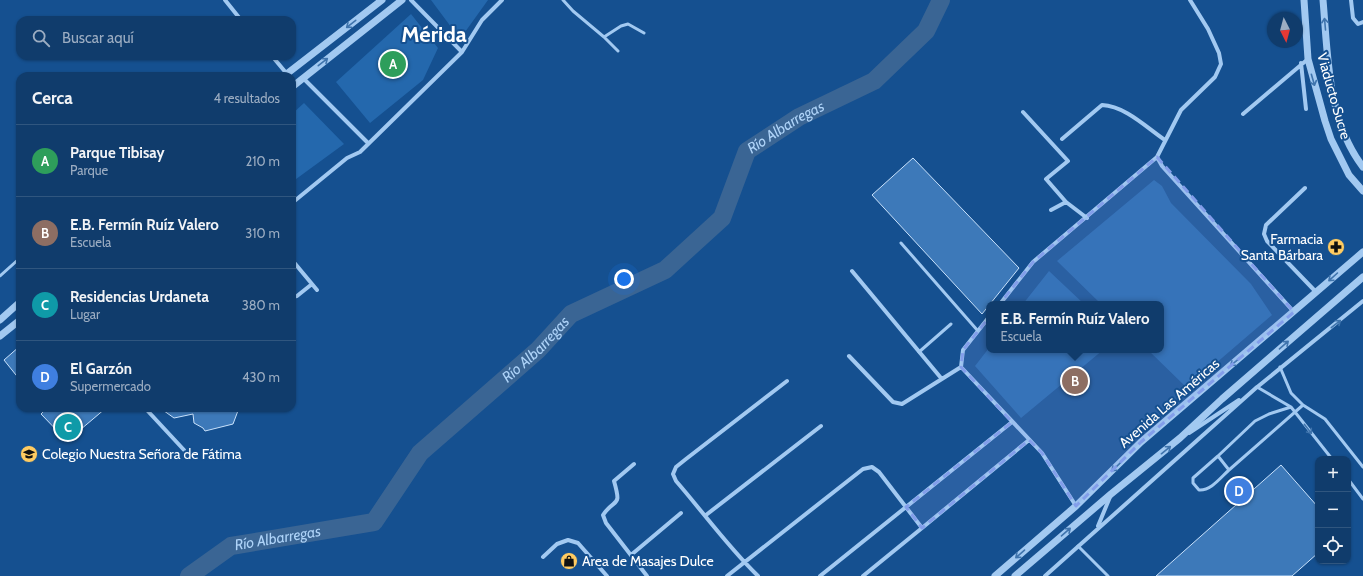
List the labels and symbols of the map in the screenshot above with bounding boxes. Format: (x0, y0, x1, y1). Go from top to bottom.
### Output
north arrow (1267, 12, 1303, 48)
one-way arrow (1321, 18, 1328, 31)
one-way arrow (345, 20, 356, 28)
district label: Mérida (401, 21, 467, 48)
pin: A (380, 49, 406, 79)
street label: Viaducto Sucre (1313, 51, 1355, 141)
one-way arrow (317, 58, 328, 67)
one-way arrow (1310, 73, 1317, 86)
water label: Río Albarregas (744, 97, 827, 157)
place label: Farmacia Santa Bárbara (1241, 230, 1323, 264)
pharmacy icon: Farmacia Santa Bárbara (1326, 237, 1346, 257)
your location (614, 269, 634, 289)
one-way arrow (1328, 272, 1338, 282)
water label: Río Albarregas (498, 313, 573, 386)
one-way arrow (1330, 320, 1341, 328)
one-way arrow (1279, 340, 1289, 349)
street label: Avenida Las Américas (1115, 354, 1223, 452)
one-way arrow (1230, 358, 1240, 367)
pin: B (1062, 366, 1088, 396)
pin: C (55, 412, 81, 442)
one-way arrow (1304, 424, 1312, 435)
school or university icon: Colegio Nuestra Señora de Fátima (19, 444, 39, 464)
place label: Colegio Nuestra Señora de Fátima (42, 445, 242, 463)
one-way arrow (1160, 445, 1171, 454)
one-way arrow (1111, 462, 1121, 471)
pin: D (1226, 476, 1252, 506)
water label: Río Albarregas (233, 522, 322, 554)
one-way arrow (1060, 528, 1071, 537)
one-way arrow (1015, 550, 1026, 559)
shop icon: Area de Masajes Dulce (559, 551, 579, 571)
place label: Area de Masajes Dulce (582, 552, 714, 570)

